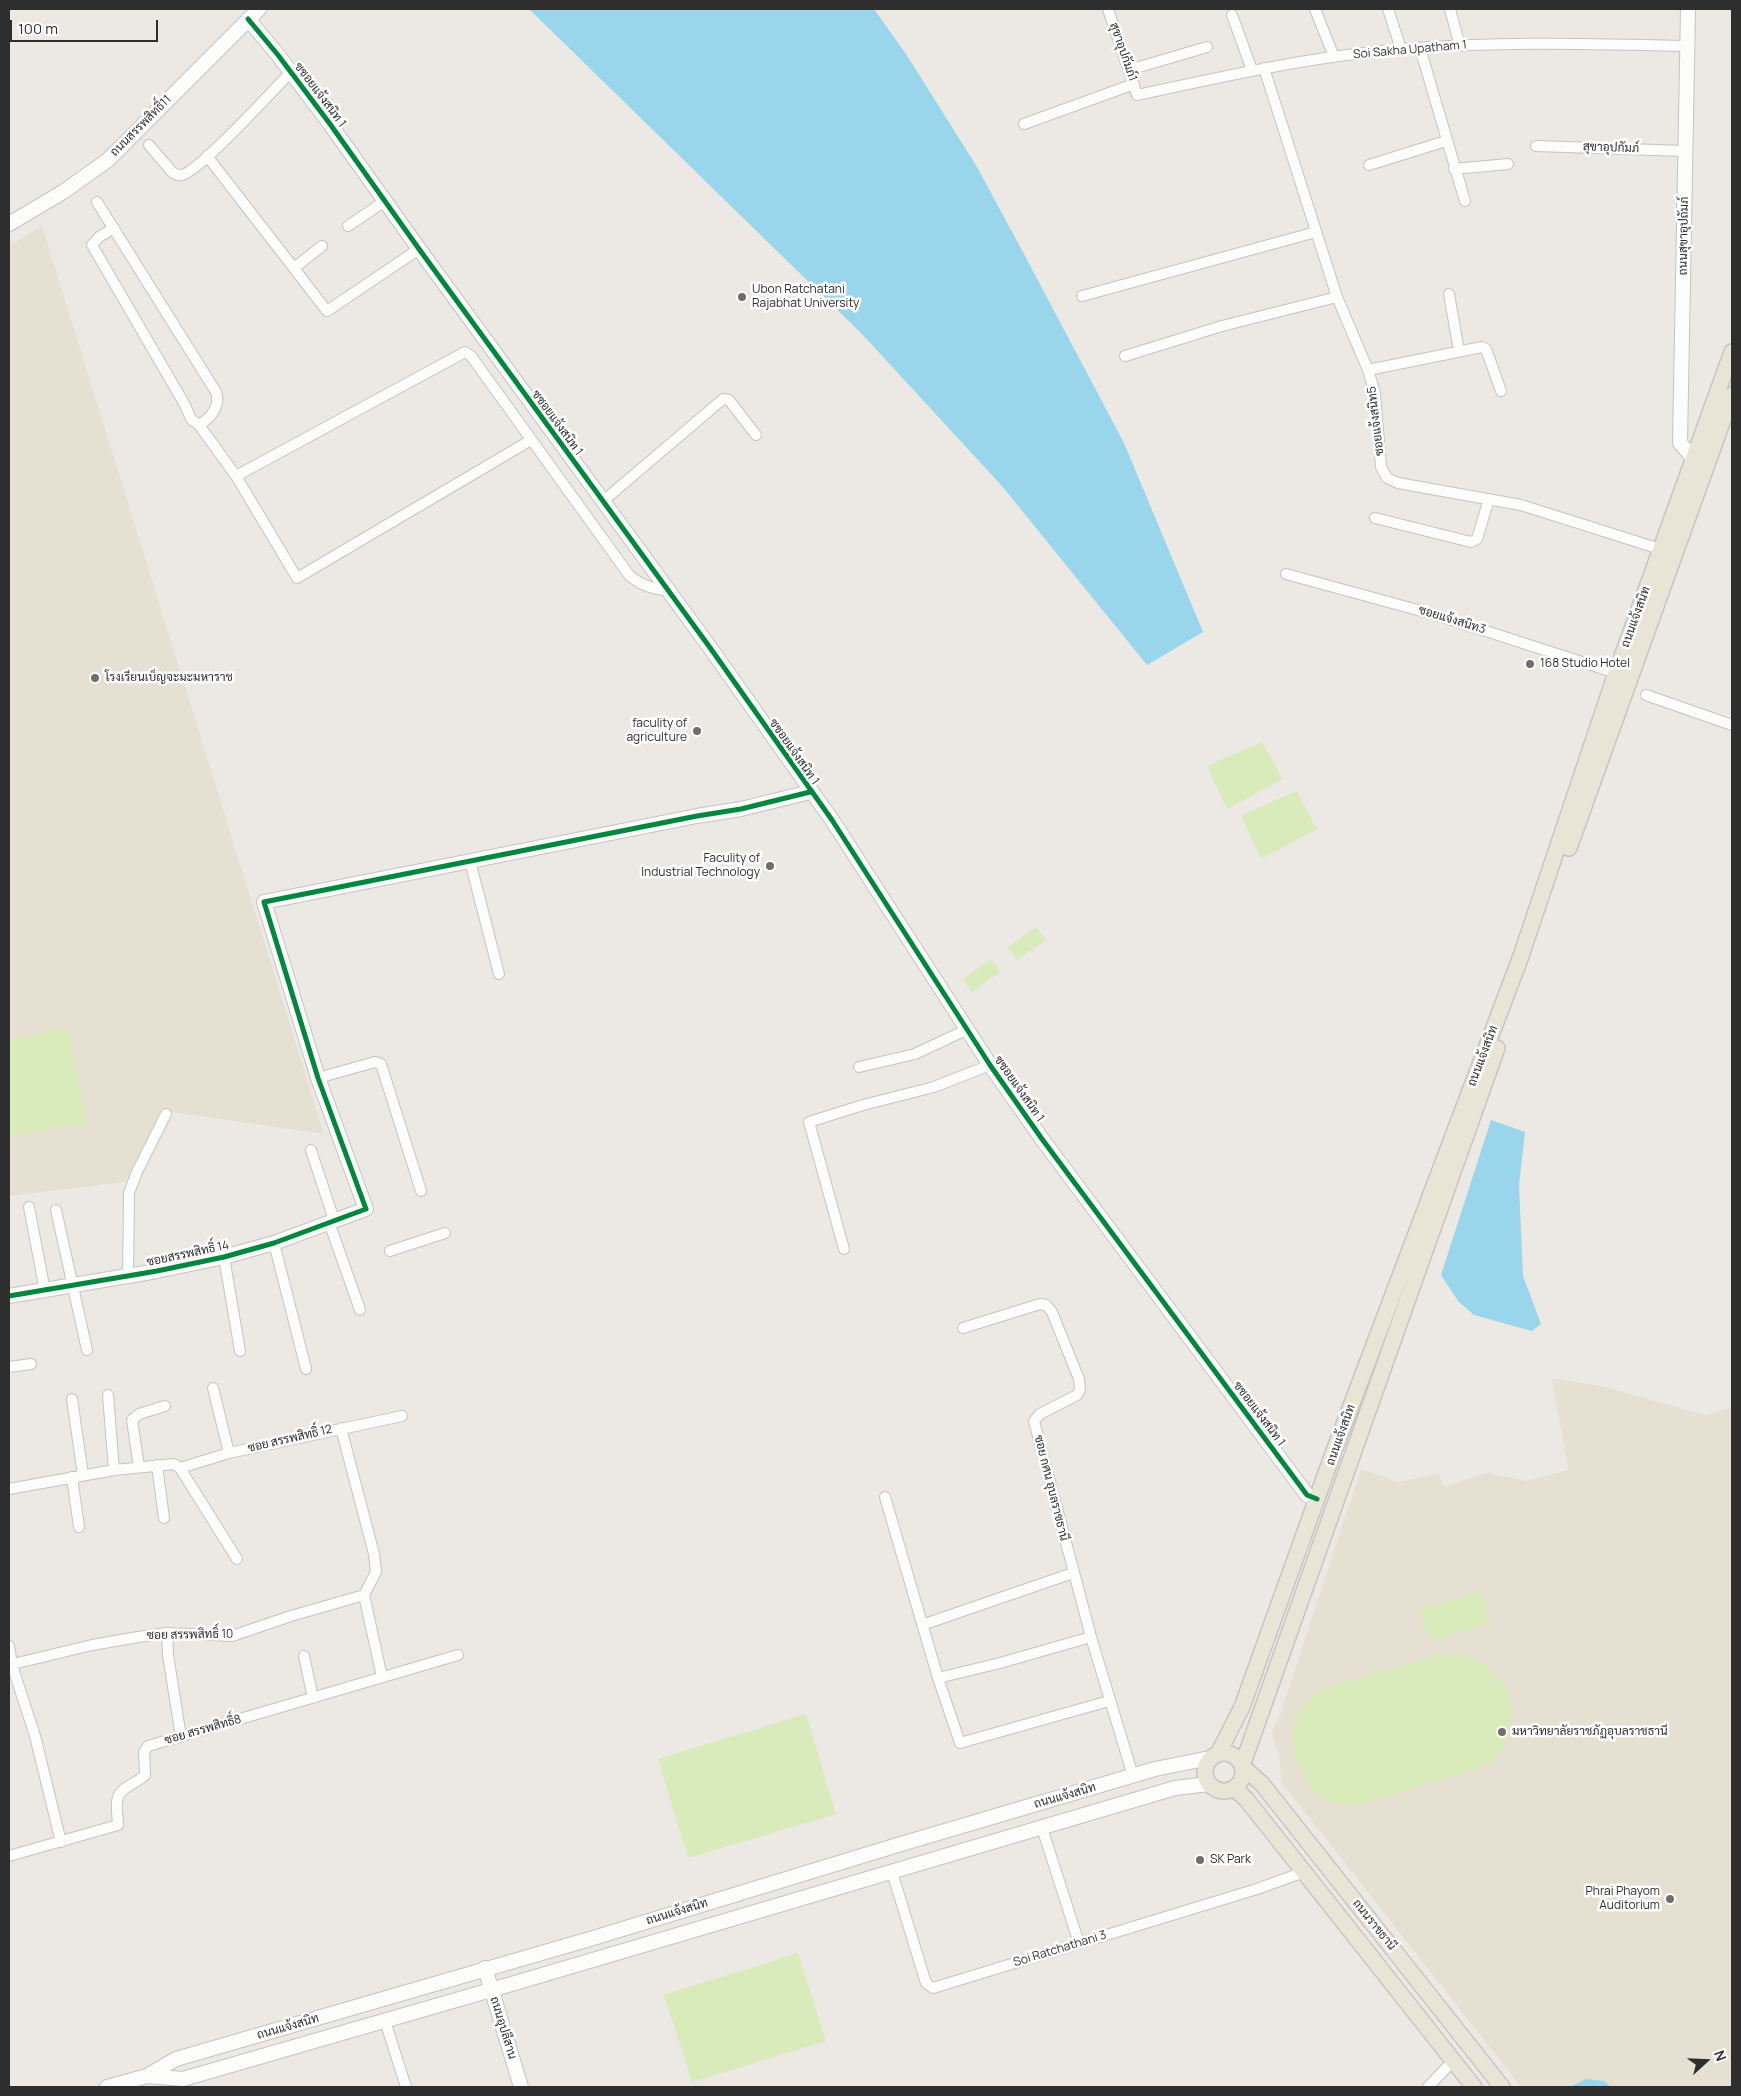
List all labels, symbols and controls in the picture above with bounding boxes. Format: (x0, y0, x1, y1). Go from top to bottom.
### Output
scale bar (12, 10, 160, 42)
text: 100 m (18, 18, 58, 39)
street label: สุขาอุปกัมภ์1 (1106, 21, 1140, 83)
street label: Soi Sakha Upatham 1 (1353, 38, 1467, 62)
street label: ซซอยแจ้งสนิท 1 (291, 60, 349, 130)
street label: ถนนสรรพสิทธิ์11 (108, 93, 174, 159)
street label: สุขาอุปกัมภ์ (1583, 140, 1639, 156)
street label: ถนนสุขาอุปถัมภ์ (1676, 196, 1692, 276)
place label: Ubon Ratchatani Rajabhat University (752, 283, 859, 311)
marker: Ubon Ratchatani Rajabhat University (736, 291, 748, 303)
street label: ซอยแจ้งสนิท5 (1365, 385, 1387, 457)
street label: ซซอยแจ้งสนิท 1 (528, 387, 586, 459)
street label: ถนนแจ้งสนิท (1618, 585, 1654, 649)
street label: ซอยแจ้งสนิท3 (1417, 603, 1487, 637)
place label: 168 Studio Hotel (1540, 657, 1630, 671)
marker: 168 Studio Hotel (1524, 658, 1536, 670)
place label: โรงเรียนเบ็ญจะมะมหาราช (105, 671, 233, 685)
marker: โรงเรียนเบ็ญจะมะมหาราช (89, 672, 101, 684)
street label: ซซอยแจ้งสนิท 1 (766, 716, 822, 788)
place label: faculity of agriculture (626, 717, 687, 745)
marker: faculity of agriculture (691, 725, 703, 737)
place label: Faculity of Industrial Technology (641, 852, 760, 880)
marker: Faculity of Industrial Technology (764, 860, 776, 872)
street label: ถนนแจ้งสนิท (1465, 1024, 1501, 1088)
street label: ซซอยแจ้งสนิท 1 (991, 1053, 1047, 1125)
street label: ซอยสรรพสิทธิ์ 14 (145, 1238, 231, 1270)
street label: ซซอยแจ้งสนิท 1 (1230, 1379, 1288, 1449)
street label: ถนนแจ้งสนิท (1323, 1403, 1359, 1467)
street label: ซอย สรรพสิทธิ์ 12 (246, 1422, 334, 1456)
street label: ซอย กศน อุบลราชธานี (1031, 1434, 1071, 1542)
street label: ซอย สรรพสิทธิ์ 10 (147, 1627, 233, 1643)
street label: ซอย สรรพสิทธิ์8 (163, 1712, 243, 1748)
place label: มหาวิทยาลัยราชภัฏอุบลราชธานี (1512, 1725, 1668, 1739)
marker: มหาวิทยาลัยราชภัฏอุบลราชธานี (1496, 1726, 1508, 1738)
street label: ถนนแจ้งสนิท (1032, 1780, 1098, 1812)
place label: SK Park (1210, 1853, 1251, 1867)
marker: SK Park (1194, 1854, 1206, 1866)
place label: Phrai Phayom Auditorium (1586, 1885, 1660, 1913)
marker: Phrai Phayom Auditorium (1664, 1893, 1676, 1905)
street label: ถนนแจ้งสนิท (644, 1896, 710, 1928)
street label: ถนนราชธานี (1349, 1897, 1399, 1953)
street label: Soi Ratchathani 3 (1012, 1928, 1108, 1970)
street label: ถนนอุปลีสาน (487, 1995, 519, 2061)
street label: ถนนแจ้งสนิท (255, 2011, 321, 2043)
north arrow (1681, 2036, 1731, 2086)
text: N (1710, 2048, 1731, 2064)

